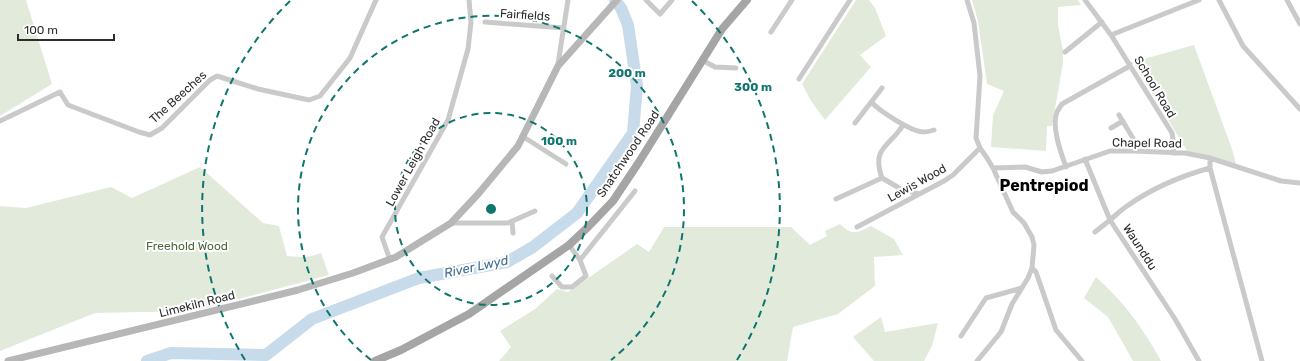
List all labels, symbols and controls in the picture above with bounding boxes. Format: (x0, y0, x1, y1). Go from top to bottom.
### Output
street label: Fairfields (499, 6, 551, 24)
scale bar (18, 16, 114, 42)
text: 100 m (24, 23, 58, 37)
street label: School Road (1131, 54, 1179, 120)
text: 200 m (608, 66, 646, 80)
street label: The Beeches (147, 68, 209, 126)
text: 300 m (734, 80, 772, 94)
street label: Snatchwood Road (594, 108, 662, 200)
street label: Lower Leigh Road (383, 115, 443, 209)
text: 100 m (541, 134, 577, 148)
street label: Chapel Road (1112, 135, 1182, 151)
street label: Lewis Wood (885, 161, 949, 205)
district label: Pentrepiod (999, 176, 1089, 195)
centre of rings (484, 202, 498, 216)
street label: Waunddu (1120, 221, 1160, 273)
park label: Freehold Wood (146, 239, 228, 253)
water label: River Lwyd (443, 252, 510, 281)
street label: Limekiln Road (158, 288, 236, 320)

